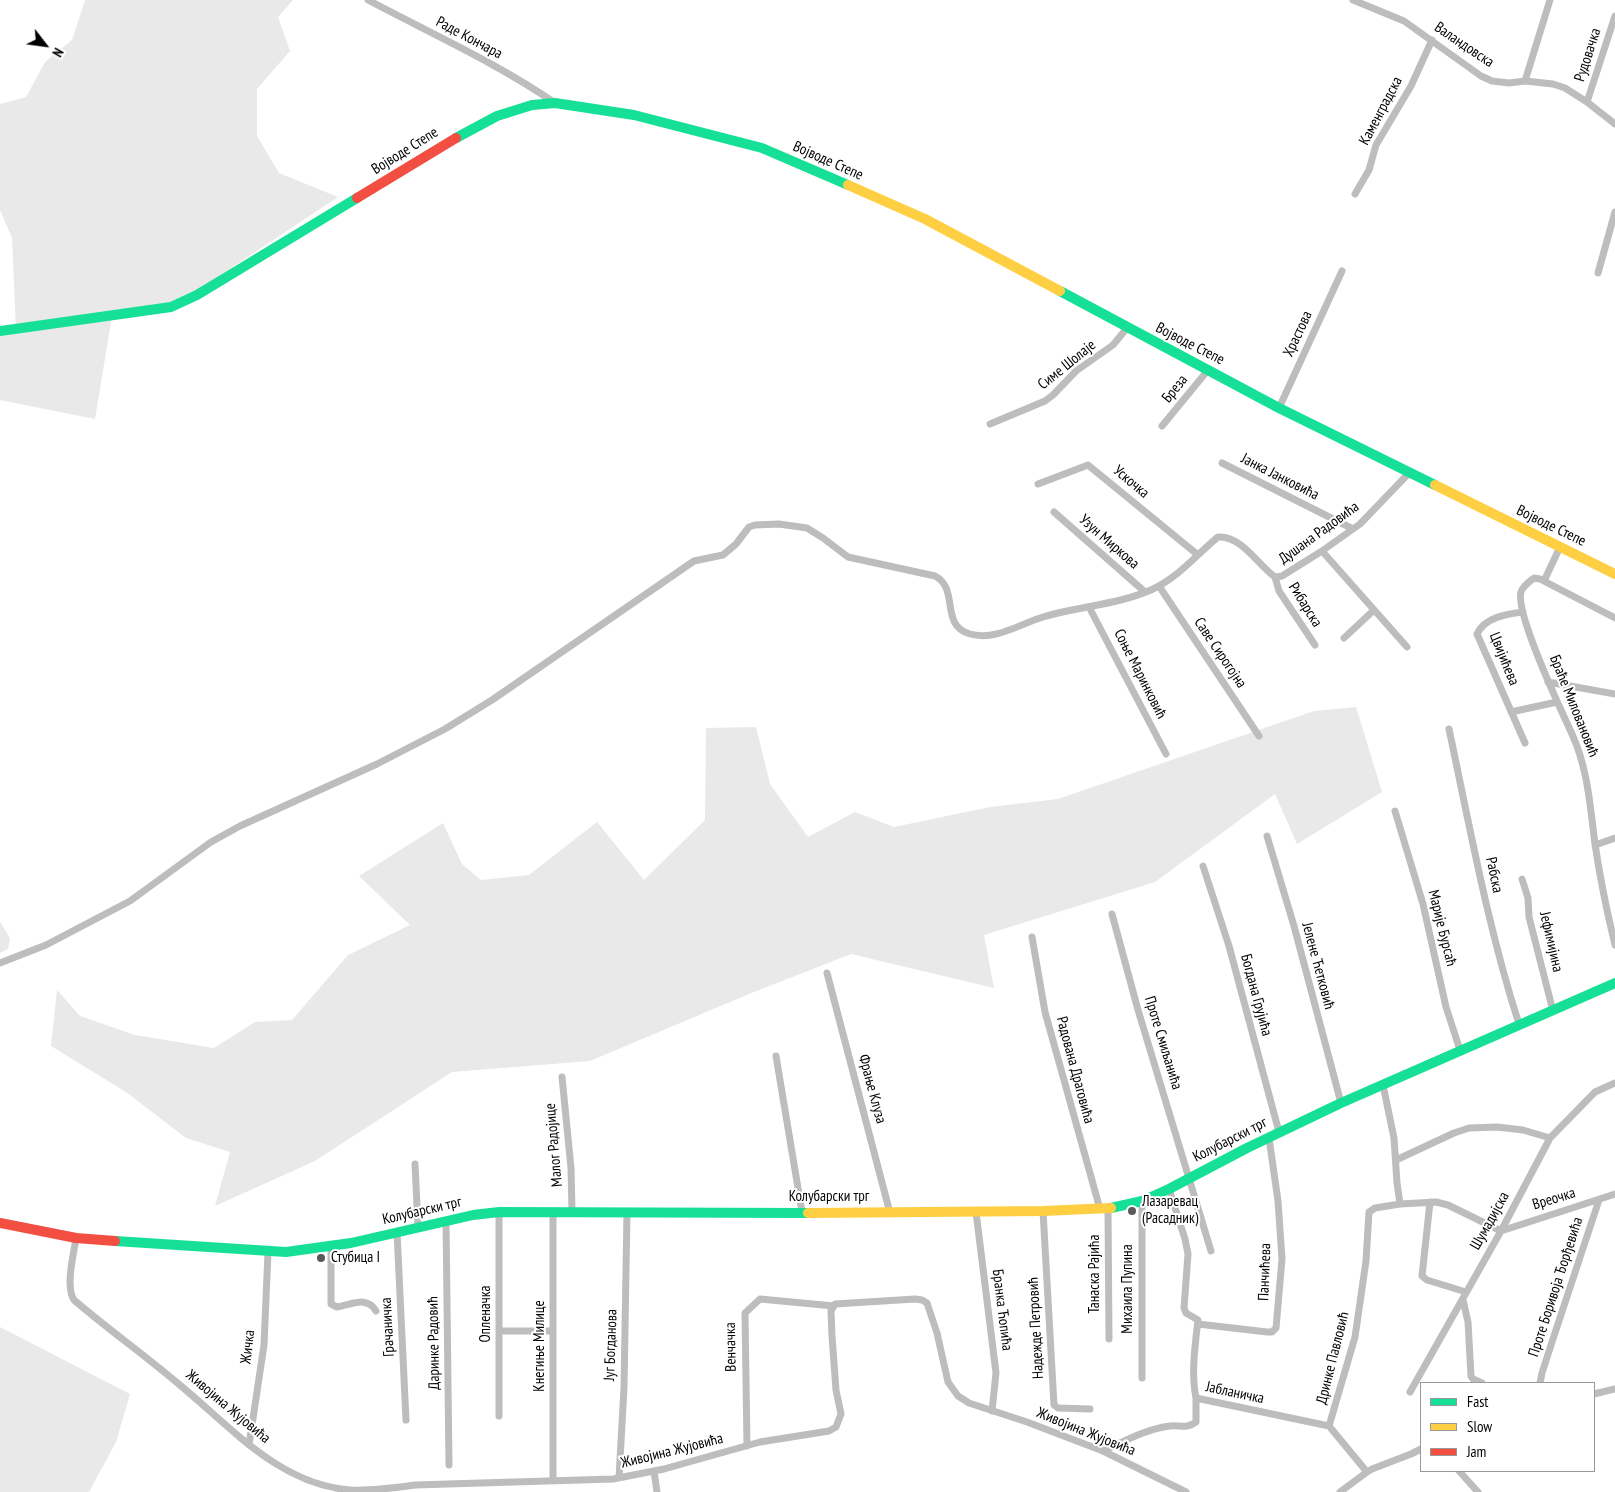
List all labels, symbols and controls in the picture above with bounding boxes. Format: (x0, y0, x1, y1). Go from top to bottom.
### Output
street label: Раде Кончара (433, 13, 505, 63)
street label: Валандовска (1431, 19, 1497, 71)
north arrow (20, 20, 70, 70)
street label: Рудовачка (1571, 26, 1605, 84)
text: N (48, 45, 68, 60)
street label: Каменградска (1356, 74, 1406, 148)
street label: Војводе Степе (369, 124, 441, 178)
street label: Војводе Степе (790, 138, 866, 184)
street label: Храстова (1280, 308, 1316, 360)
street label: Војводе Степе (1153, 319, 1227, 369)
street label: Симе Шолаје (1034, 336, 1100, 394)
street label: Бреза (1158, 371, 1192, 407)
street label: Јанка Јанковића (1238, 450, 1322, 504)
street label: Ускочка (1109, 462, 1153, 502)
street label: Душана Радовића (1275, 498, 1363, 568)
street label: Војводе Степе (1513, 502, 1589, 550)
street label: Узун Миркова (1075, 511, 1143, 573)
street label: Рибарска (1284, 579, 1326, 631)
street label: Саве Сирогојна (1190, 614, 1250, 692)
street label: Соње Маринковић (1110, 626, 1170, 722)
street label: Цвијићева (1485, 630, 1523, 688)
street label: Браће Миловановић (1545, 652, 1603, 760)
street label: Рабска (1481, 856, 1507, 894)
street label: Марије Бурсаћ (1424, 888, 1460, 968)
street label: Јефимијина (1535, 910, 1567, 974)
street label: Јелене Ћетковић (1298, 921, 1338, 1011)
street label: Богдана Грујића (1236, 952, 1276, 1038)
street label: Проте Смиљанића (1140, 994, 1186, 1092)
street label: Радована Драговића (1052, 1015, 1098, 1125)
street label: Фрање Клуза (854, 1052, 890, 1126)
street label: Малог Радојице (541, 1102, 567, 1188)
street label: Колубарски трг (1190, 1114, 1270, 1166)
street label: Вреочка (1530, 1184, 1578, 1214)
street label: Колубарски трг (789, 1188, 869, 1206)
street label: Шумадијска (1467, 1189, 1513, 1253)
street label: Колубарски трг (381, 1193, 463, 1229)
place label: Лазаревац (Расадник) (1142, 1193, 1198, 1228)
marker: Лазаревац (Расадник) (1126, 1205, 1138, 1217)
street label: Проте Боривоја Ђорђевића (1525, 1215, 1587, 1359)
street label: Танаска Рајића (1086, 1234, 1104, 1314)
street label: Панчићева (1255, 1243, 1275, 1301)
street label: Михаила Пупина (1119, 1244, 1137, 1334)
place label: Стубица I (331, 1249, 380, 1267)
marker: Стубица I (315, 1252, 327, 1264)
street label: Бранка Ћопића (988, 1268, 1016, 1352)
street label: Надежде Петровић (1024, 1277, 1048, 1379)
street label: Опленачка (477, 1285, 495, 1343)
street label: Даринке Радовић (424, 1296, 444, 1390)
street label: Грачаничка (377, 1297, 399, 1357)
street label: Кнегиње Милице (531, 1300, 549, 1392)
street label: Југ Богданова (601, 1309, 621, 1381)
street label: Дринке Павловић (1313, 1310, 1353, 1406)
street label: Венчачка (722, 1322, 740, 1372)
street label: Жичка (237, 1329, 259, 1365)
street label: Живојина Жујовића (182, 1366, 274, 1448)
street label: Јабланичка (1204, 1378, 1266, 1408)
legend (1420, 1382, 1595, 1472)
text: Fast (1467, 1392, 1488, 1411)
street label: Живојина Жујовића (1034, 1404, 1138, 1460)
text: Slow (1467, 1417, 1492, 1436)
street label: Живојина Жујовића (619, 1430, 725, 1472)
text: Jam (1467, 1442, 1486, 1461)

